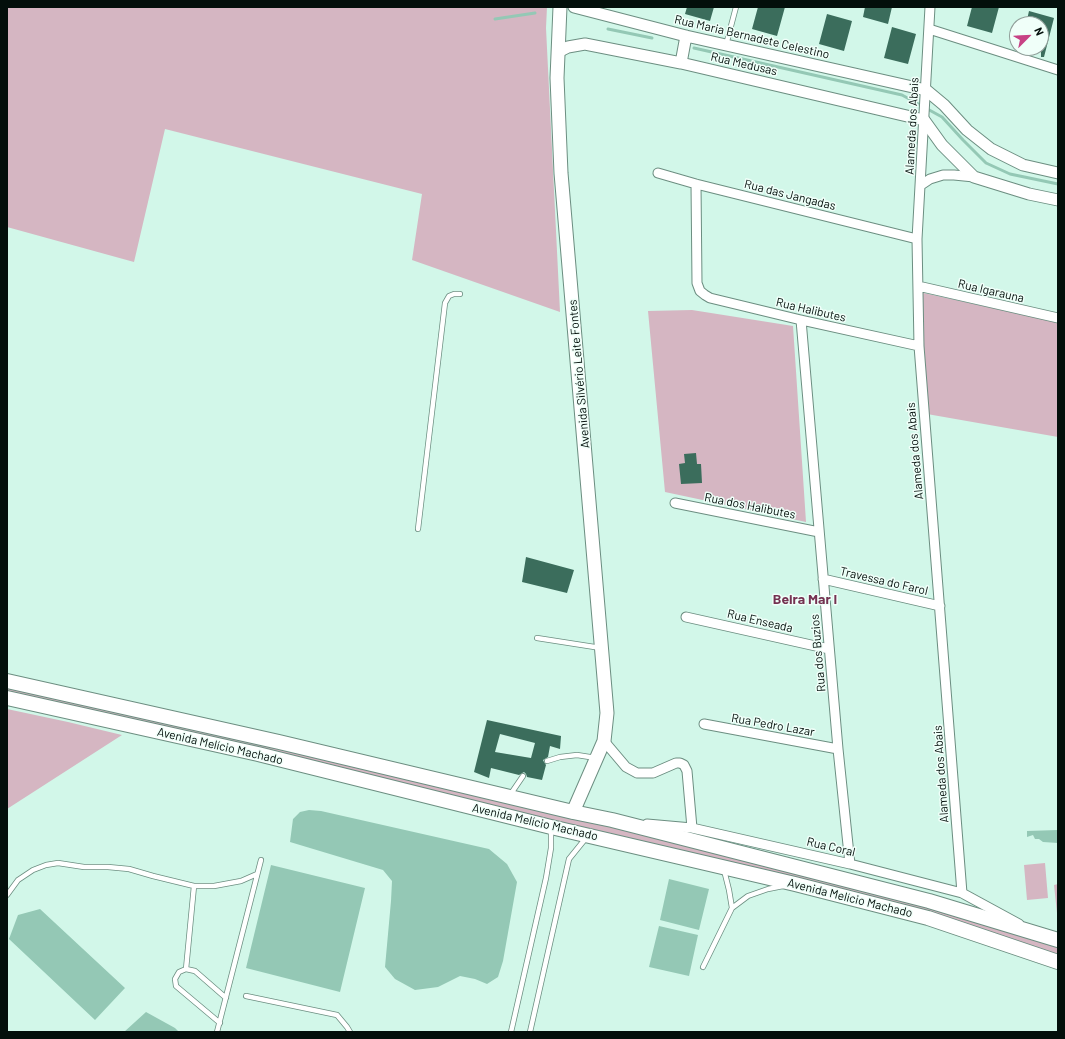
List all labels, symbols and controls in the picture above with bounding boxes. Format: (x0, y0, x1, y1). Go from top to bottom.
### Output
street label: Rua Maria Bernadete Celestino (673, 12, 831, 62)
north arrow (1009, 16, 1049, 56)
text: N (1032, 25, 1047, 37)
street label: Rua Medusas (709, 49, 779, 79)
street label: Alameda dos Abais (902, 77, 922, 175)
street label: Rua das Jangadas (743, 177, 837, 213)
street label: Rua Igarauna (957, 276, 1025, 306)
street label: Rua Halibutes (775, 295, 847, 325)
street label: Avenida Silvério Leite Fontes (565, 299, 593, 449)
street label: Alameda dos Abais (904, 402, 926, 500)
street label: Rua dos Halibutes (703, 490, 797, 522)
street label: Travessa do Farol (839, 564, 929, 598)
district label: Beira Mar I (773, 591, 837, 607)
street label: Rua Enseada (726, 606, 794, 636)
street label: Rua dos Buzios (807, 613, 829, 693)
street label: Rua Pedro Lazar (730, 711, 816, 739)
street label: Avenida Melício Machado (156, 725, 284, 767)
street label: Alameda dos Abais (930, 725, 952, 823)
street label: Avenida Melício Machado (471, 801, 599, 843)
street label: Rua Coral (805, 834, 857, 860)
street label: Avenida Melício Machado (786, 875, 914, 921)

